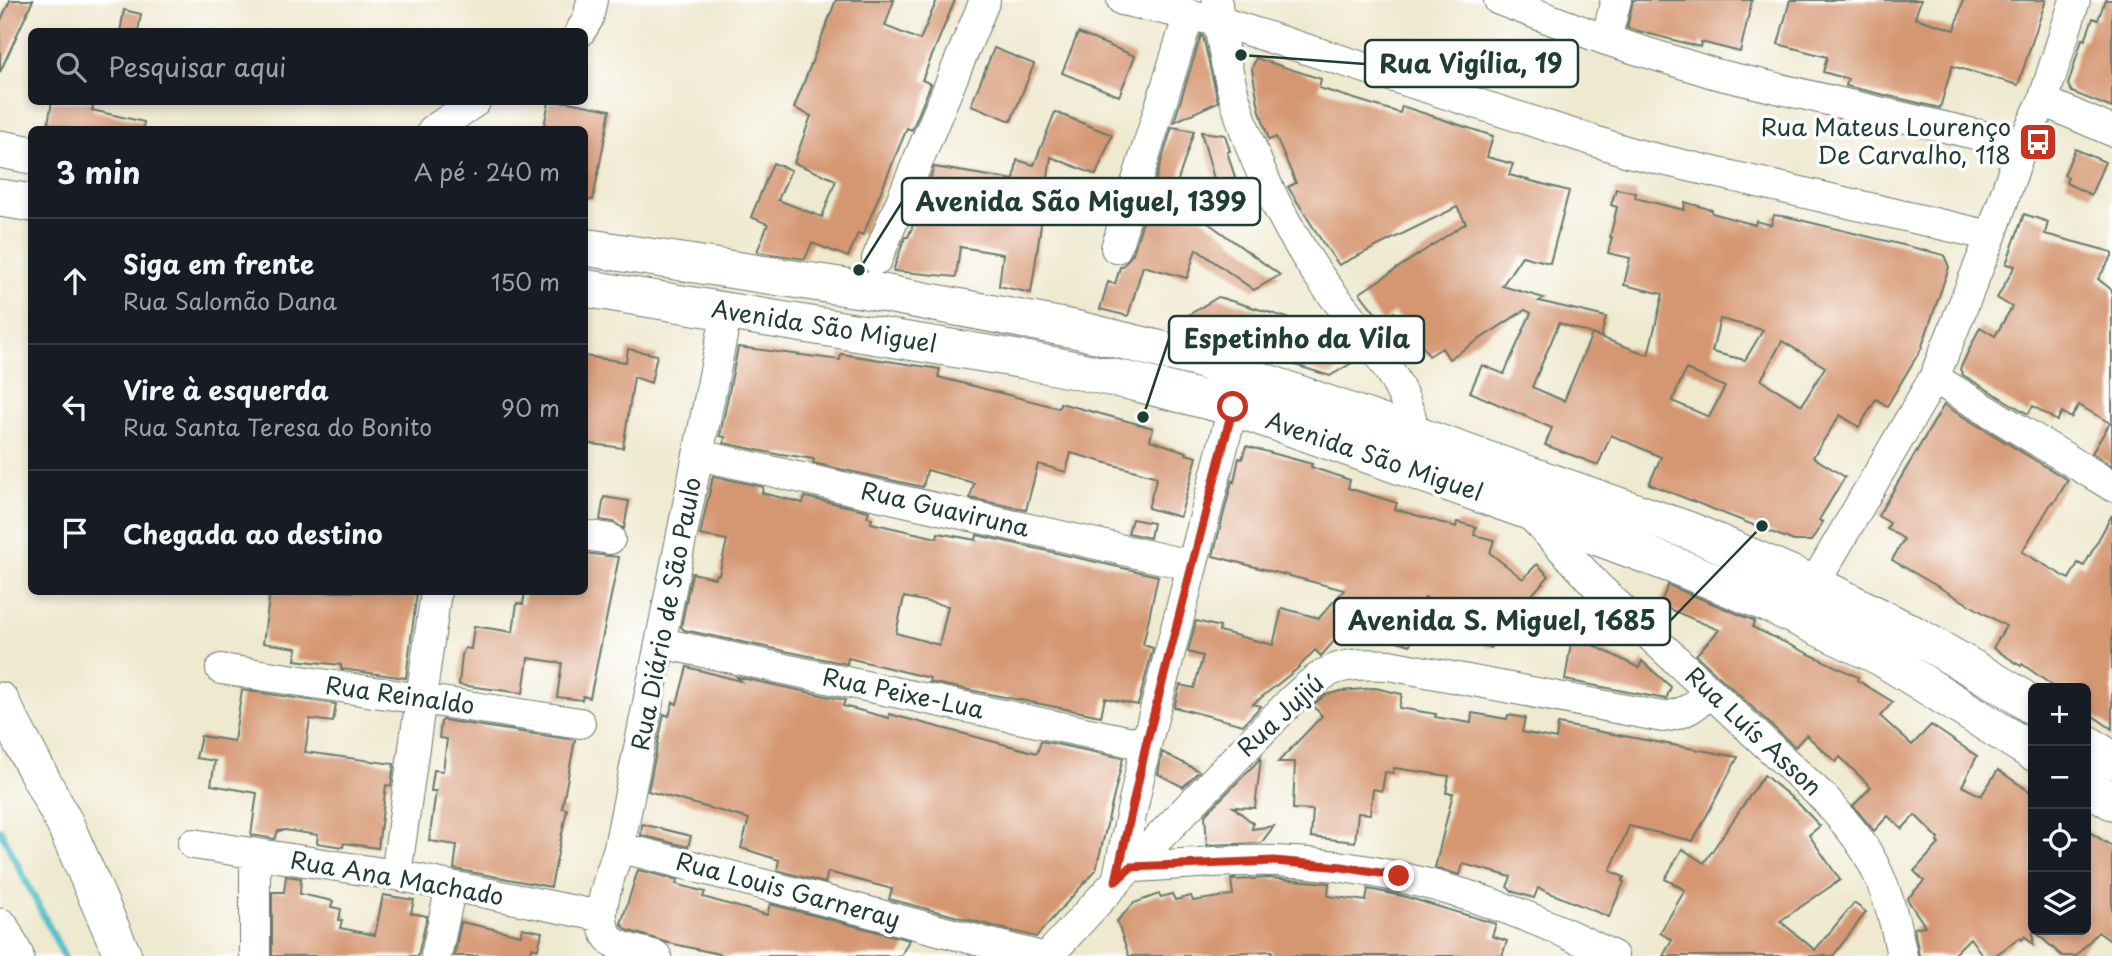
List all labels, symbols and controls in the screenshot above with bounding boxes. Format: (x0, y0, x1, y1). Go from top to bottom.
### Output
search box (28, 28, 588, 105)
callout: Rua Vigília, 19 (1365, 40, 1578, 87)
text: Rua Vigília, 19 (1379, 43, 1563, 82)
text: Pesquisar aqui (108, 47, 286, 86)
icon: search (52, 48, 90, 86)
place label: Rua Mateus Lourenço De Carvalho, 118 (1761, 108, 2011, 172)
bus stop icon: Rua Mateus Lourenço De Carvalho, 118 (2017, 121, 2059, 163)
text: 3 min (56, 149, 141, 194)
text: A pé · 240 m (414, 154, 560, 189)
callout: Avenida São Miguel, 1399 (902, 178, 1260, 225)
text: Avenida São Miguel, 1399 (915, 181, 1246, 220)
text: Siga em frente (123, 244, 314, 283)
icon: ahead (56, 262, 94, 300)
text: 150 m (491, 264, 560, 299)
text: Rua Salomão Dana (123, 283, 337, 318)
street label: Avenida São Miguel (709, 289, 939, 361)
callout: Espetinho da Vila (1169, 316, 1424, 363)
text: Espetinho da Vila (1184, 318, 1410, 357)
text: Vire à esquerda (123, 370, 329, 409)
icon: left (56, 388, 94, 426)
text: 90 m (501, 390, 560, 425)
route start (1217, 391, 1248, 422)
street label: Avenida São Miguel (1261, 401, 1488, 509)
text: Rua Santa Teresa do Bonito (123, 409, 432, 444)
street label: Rua Guaviruna (858, 471, 1034, 545)
street label: Rua Diário de São Paulo (621, 474, 709, 753)
icon: arrive (56, 514, 94, 552)
text: Chegada ao destino (123, 514, 382, 553)
callout: Avenida S. Miguel, 1685 (1334, 598, 1670, 645)
text: Avenida S. Miguel, 1685 (1347, 600, 1656, 639)
street label: Rua Peixe-Lua (819, 657, 987, 727)
street label: Rua Luís Asson (1678, 658, 1831, 804)
street label: Rua Jujiú (1228, 665, 1331, 764)
street label: Rua Reinaldo (323, 666, 477, 722)
map controls (2028, 683, 2091, 935)
button: + (2028, 683, 2091, 746)
button: − (2028, 746, 2091, 809)
button: locate (2028, 809, 2091, 872)
street label: Rua Ana Machado (288, 841, 507, 914)
street label: Rua Louis Garneray (672, 842, 905, 936)
route end (1383, 860, 1414, 891)
button: layers (2028, 872, 2091, 935)

